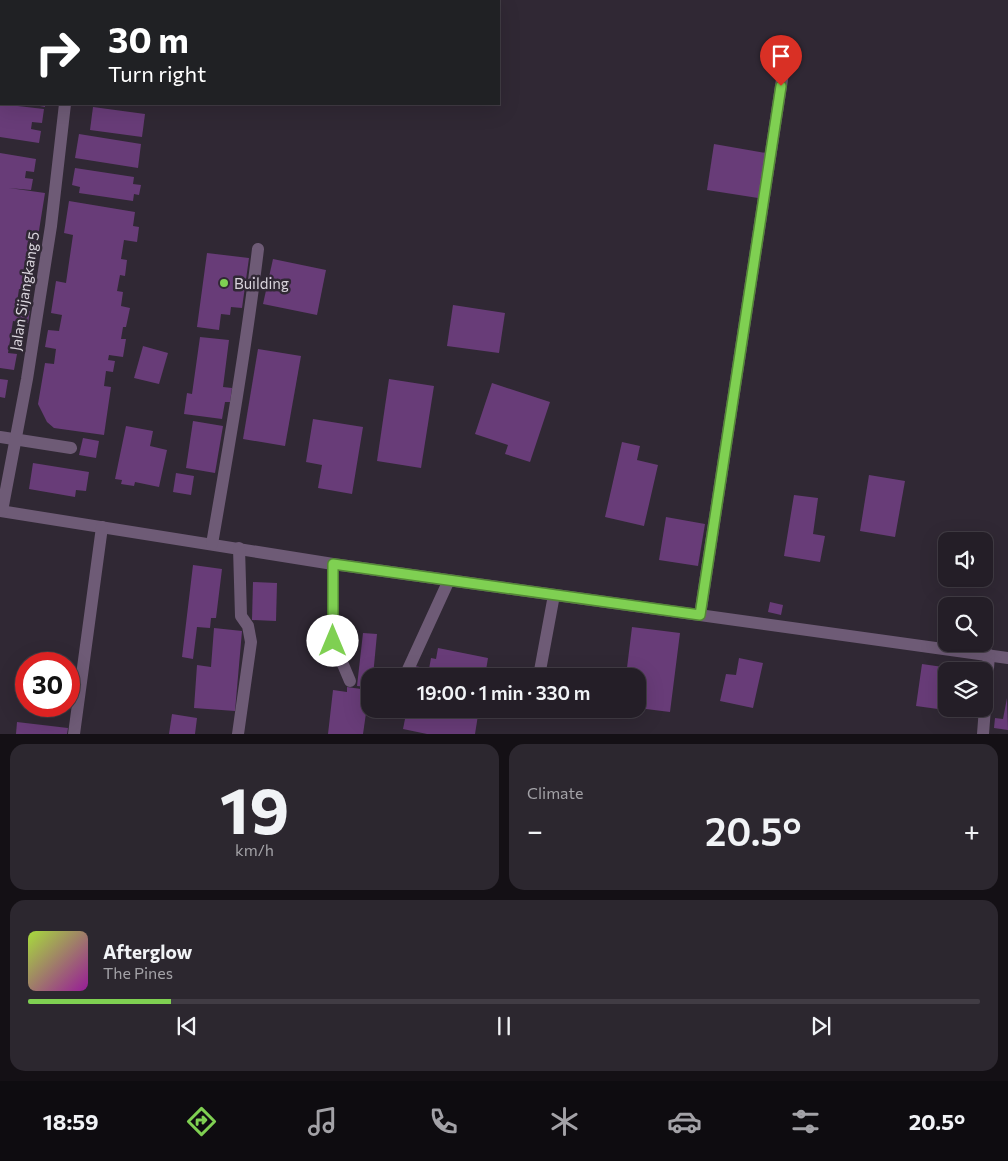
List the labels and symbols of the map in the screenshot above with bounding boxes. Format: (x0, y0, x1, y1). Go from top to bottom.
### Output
pin (760, 35, 802, 86)
street label: Jalan Sijangkang 5 (6, 230, 42, 352)
place label: Building (234, 274, 289, 292)
marker: Building (218, 277, 230, 289)
position arrow (306, 614, 358, 666)
speed limit sign: 30 (15, 652, 80, 717)

